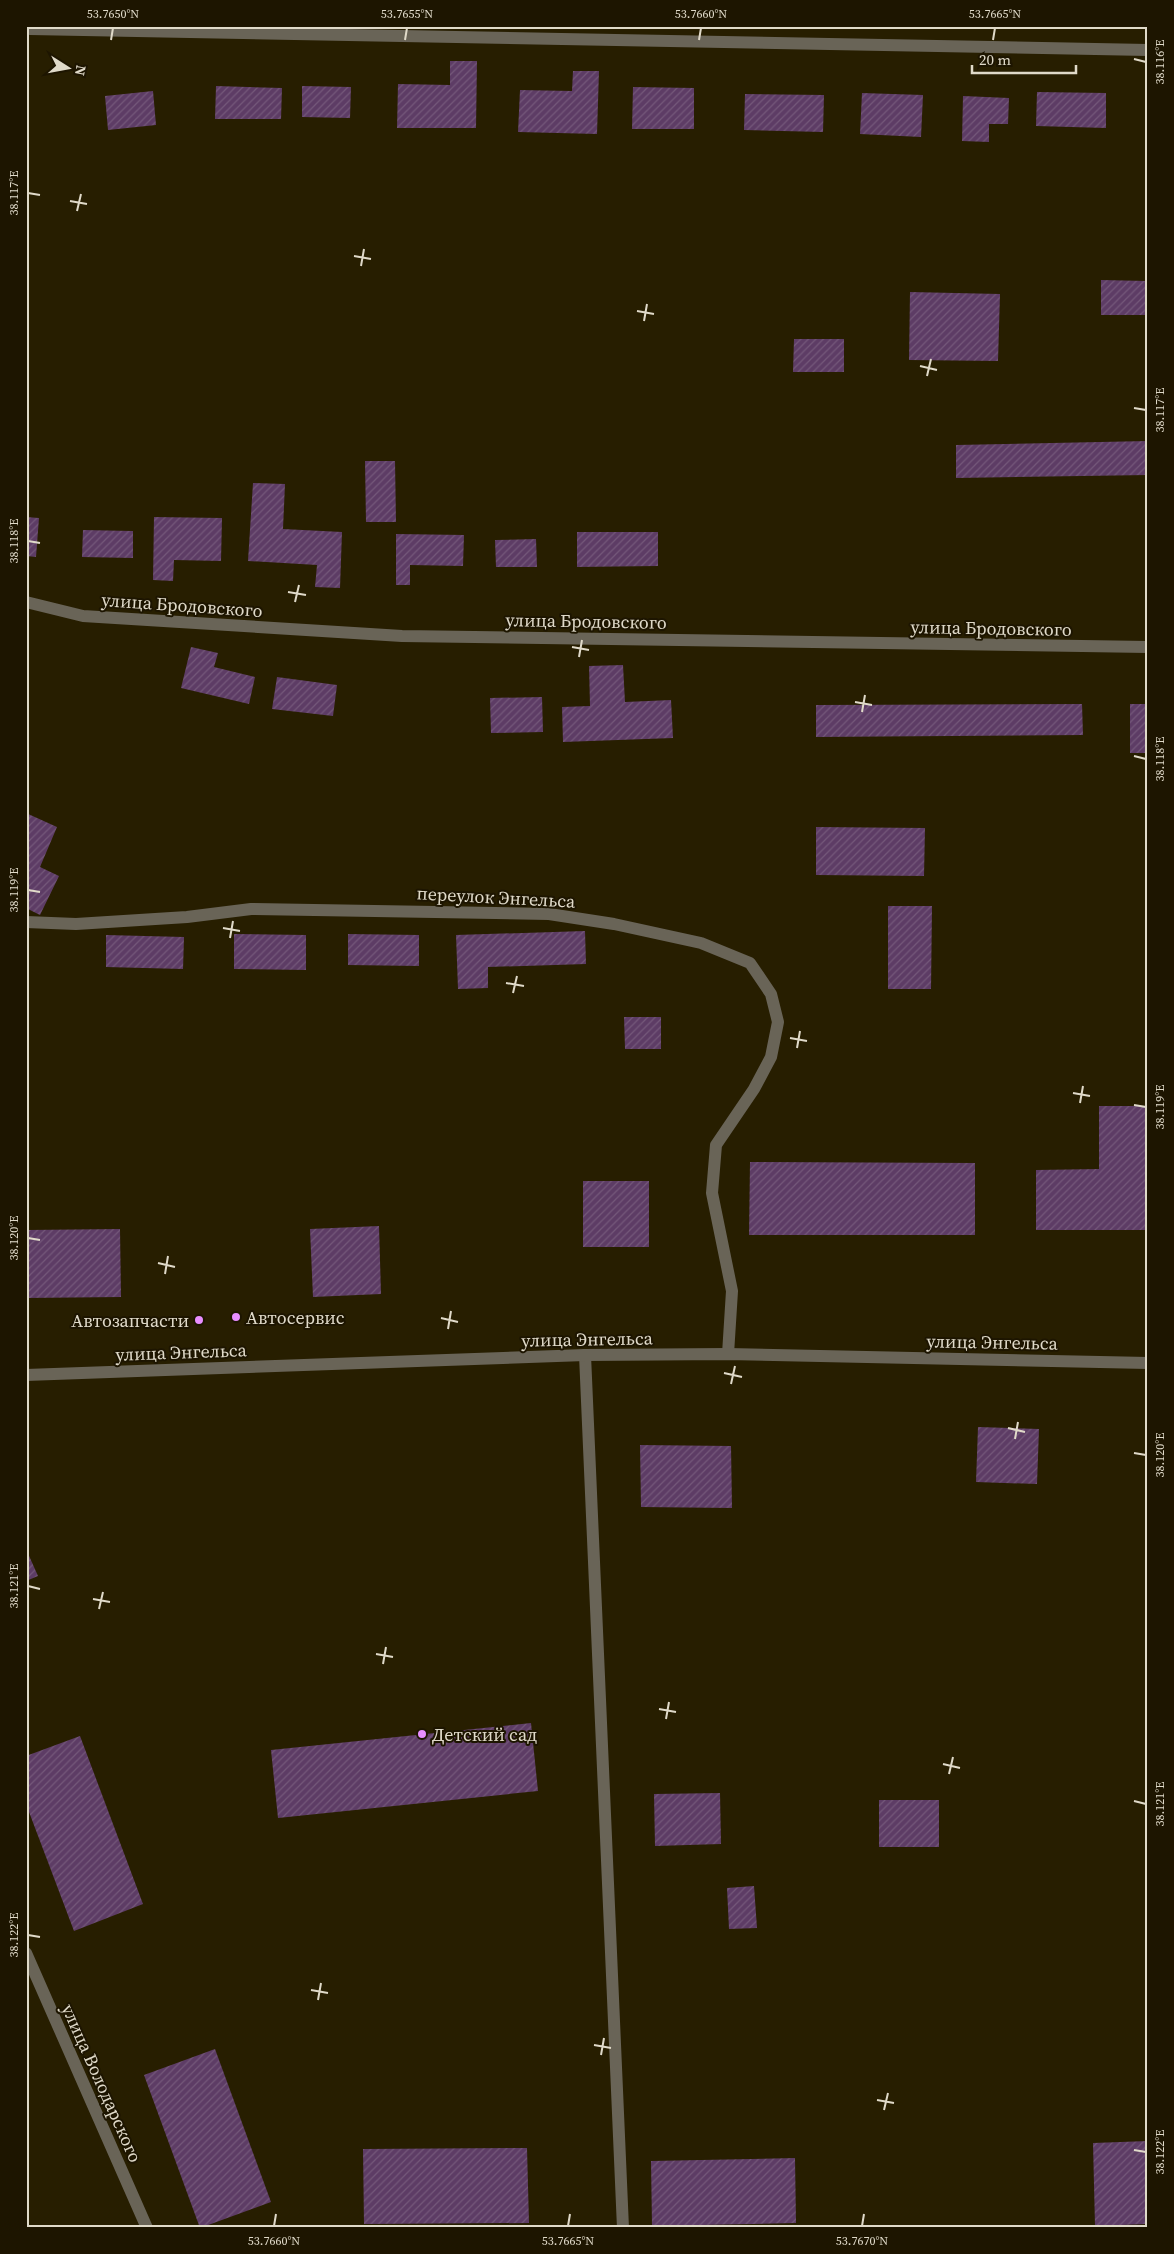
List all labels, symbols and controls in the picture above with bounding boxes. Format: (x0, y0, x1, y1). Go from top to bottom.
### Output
text: 53.7650°N (87, 6, 139, 22)
text: 53.7655°N (381, 6, 433, 22)
text: 53.7660°N (675, 6, 727, 22)
text: 53.7665°N (969, 6, 1021, 22)
text: 38.116°E (1152, 40, 1168, 84)
north arrow (42, 42, 92, 92)
scale bar (972, 42, 1075, 74)
text: 20 m (979, 49, 1011, 70)
text: N (70, 64, 92, 77)
text: 38.117°E (6, 171, 22, 215)
text: 38.117°E (1152, 388, 1168, 432)
text: 38.118°E (6, 519, 22, 563)
street label: улица Бродовского (101, 587, 263, 623)
street label: улица Бродовского (505, 607, 667, 635)
street label: улица Бродовского (910, 614, 1072, 642)
text: 38.118°E (1152, 737, 1168, 781)
text: 38.119°E (6, 868, 22, 912)
street label: переулок Энгельса (416, 880, 577, 914)
text: 38.119°E (1152, 1085, 1168, 1129)
text: 38.120°E (6, 1216, 22, 1260)
place label: Автосервис (246, 1305, 345, 1330)
place label: Автозапчасти (71, 1308, 189, 1333)
marker: Автосервис (230, 1311, 242, 1323)
marker: Автозапчасти (193, 1314, 205, 1326)
street label: улица Энгельса (521, 1325, 654, 1353)
street label: улица Энгельса (926, 1328, 1059, 1356)
street label: улица Энгельса (115, 1337, 248, 1367)
text: 38.120°E (1152, 1433, 1168, 1477)
text: 38.121°E (6, 1564, 22, 1608)
place label: Детский сад (432, 1722, 537, 1747)
marker: Детский сад (416, 1728, 428, 1740)
text: 38.121°E (1152, 1782, 1168, 1826)
text: 38.122°E (6, 1913, 22, 1957)
street label: улица Володарского (56, 2000, 148, 2166)
text: 38.122°E (1152, 2130, 1168, 2174)
text: 53.7660°N (248, 2233, 300, 2249)
text: 53.7665°N (542, 2233, 594, 2249)
text: 53.7670°N (836, 2233, 888, 2249)

